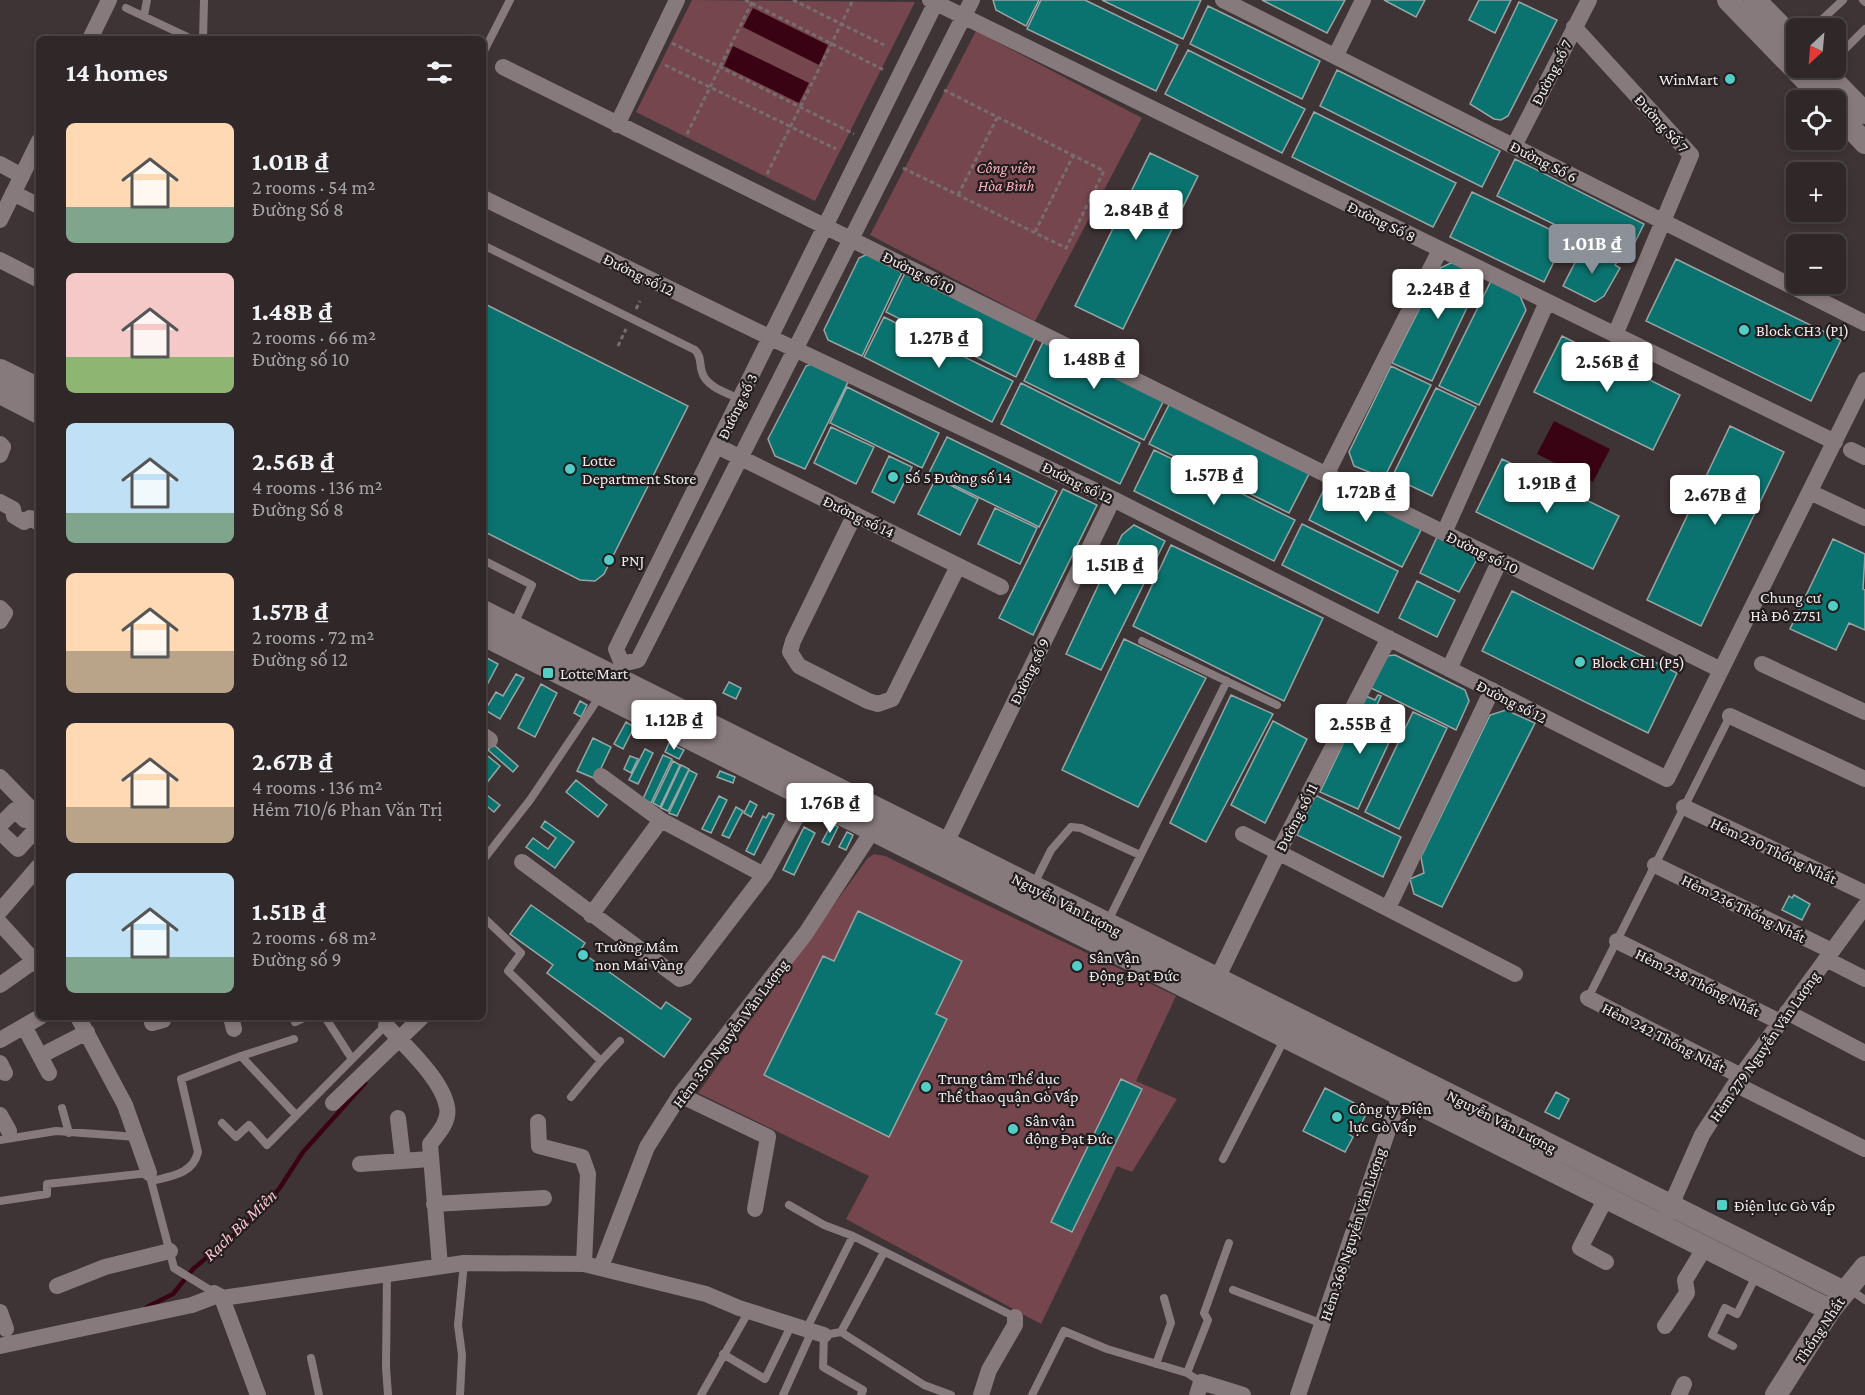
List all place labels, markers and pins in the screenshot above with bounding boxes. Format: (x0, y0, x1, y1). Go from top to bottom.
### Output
place label: WinMart (1659, 71, 1719, 88)
marker: WinMart (1723, 72, 1737, 86)
pin: 2.84B ₫ (1081, 190, 1191, 241)
pin: 1.01B ₫ (1537, 224, 1647, 275)
pin: 2.24B ₫ (1383, 269, 1493, 320)
pin: 1.27B ₫ (884, 318, 994, 369)
place label: Block CH3 (P1) (1756, 322, 1849, 340)
marker: Block CH3 (P1) (1737, 323, 1751, 337)
pin: 1.48B ₫ (1039, 339, 1149, 390)
pin: 2.56B ₫ (1552, 342, 1662, 393)
place label: Lotte Department Store (582, 452, 696, 488)
pin: 1.57B ₫ (1159, 455, 1269, 506)
marker: Lotte Department Store (563, 462, 577, 476)
pin: 1.91B ₫ (1492, 463, 1602, 514)
place label: Số 5 Đường số 14 (905, 469, 1011, 487)
marker: Số 5 Đường số 14 (886, 470, 900, 484)
pin: 1.72B ₫ (1311, 472, 1421, 523)
pin: 2.67B ₫ (1660, 475, 1770, 526)
pin: 1.51B ₫ (1060, 545, 1170, 596)
place label: PNJ (621, 552, 644, 570)
marker: PNJ (602, 553, 616, 567)
place label: Chung cư Hà Đô Z751 (1750, 589, 1822, 624)
marker: Chung cư Hà Đô Z751 (1826, 599, 1840, 613)
place label: Block CH1 (P5) (1592, 654, 1685, 672)
marker: Block CH1 (P5) (1573, 655, 1587, 669)
place label: Lotte Mart (560, 665, 629, 682)
marker: Lotte Mart (541, 666, 555, 680)
pin: 1.12B ₫ (619, 700, 729, 751)
pin: 2.55B ₫ (1305, 704, 1415, 755)
pin: 1.76B ₫ (775, 783, 885, 834)
place label: Trường Mầm non Mai Vàng (595, 938, 683, 974)
marker: Trường Mầm non Mai Vàng (576, 948, 590, 962)
place label: Sân Vận Động Đạt Đức (1089, 949, 1179, 985)
marker: Sân Vận Động Đạt Đức (1070, 959, 1084, 973)
place label: Trung tâm Thể dục Thể thao quận Gò Vấp (938, 1070, 1079, 1106)
marker: Trung tâm Thể dục Thể thao quận Gò Vấp (919, 1080, 933, 1094)
place label: Công ty Điện lực Gò Vấp (1349, 1100, 1432, 1136)
marker: Công ty Điện lực Gò Vấp (1330, 1110, 1344, 1124)
place label: Sân vận động Đạt Đức (1025, 1112, 1113, 1148)
marker: Sân vận động Đạt Đức (1006, 1122, 1020, 1136)
place label: Điện lực Gò Vấp (1734, 1197, 1835, 1215)
marker: Điện lực Gò Vấp (1715, 1198, 1729, 1212)

